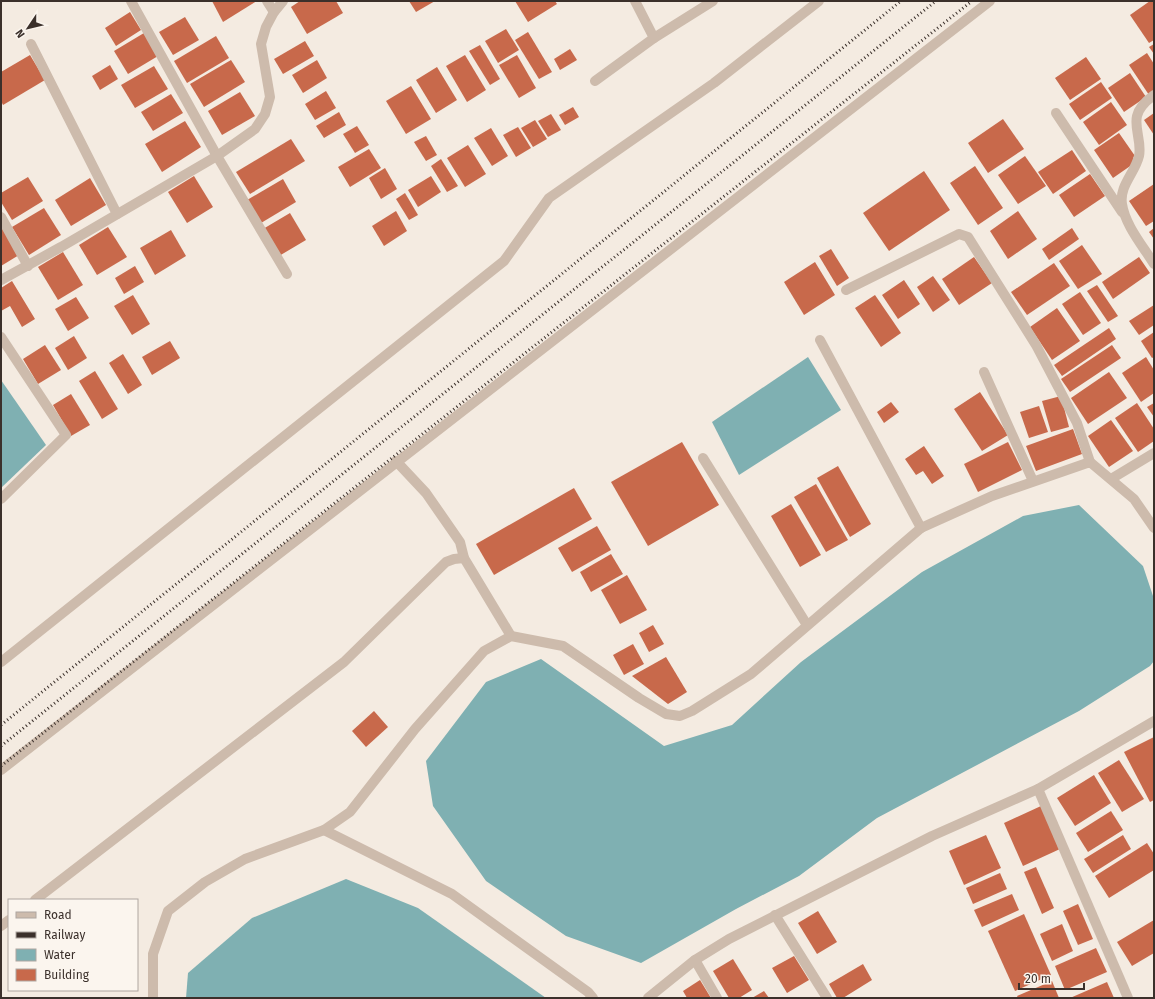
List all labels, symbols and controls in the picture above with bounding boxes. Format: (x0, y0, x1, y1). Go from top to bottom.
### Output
north arrow (8, 8, 48, 48)
text: N (13, 27, 28, 40)
legend (8, 899, 138, 991)
text: Road (44, 908, 72, 922)
text: Railway (44, 928, 85, 942)
text: Water (44, 948, 76, 962)
scale bar (1019, 965, 1084, 991)
text: Building (44, 968, 90, 982)
text: 20 m (1025, 972, 1051, 986)

